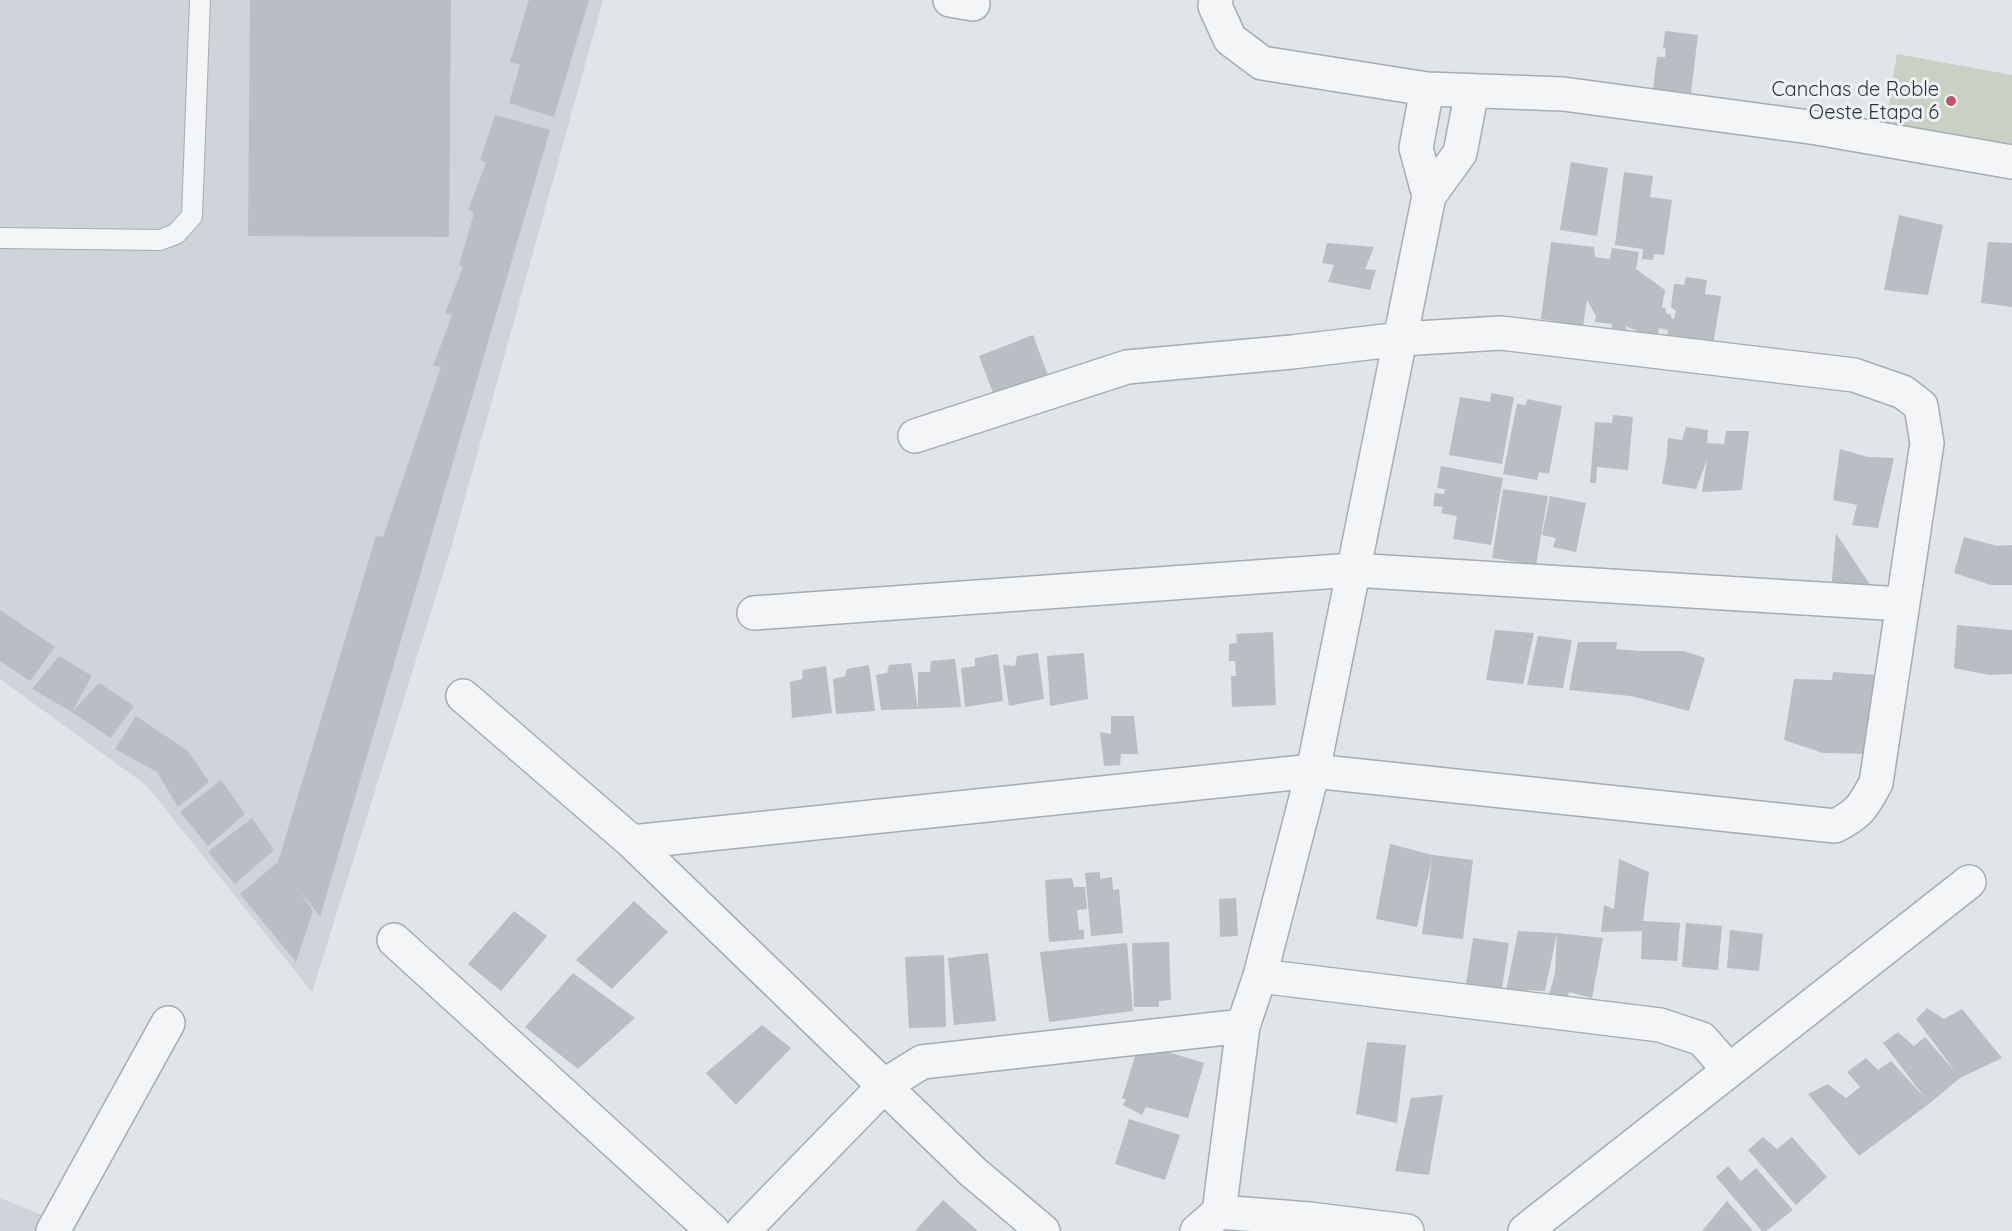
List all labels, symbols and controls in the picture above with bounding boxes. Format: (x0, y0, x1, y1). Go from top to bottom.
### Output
place label: Canchas de Roble Oeste Etapa 6 (1772, 78, 1939, 125)
marker: Canchas de Roble Oeste Etapa 6 (1944, 94, 1958, 108)

